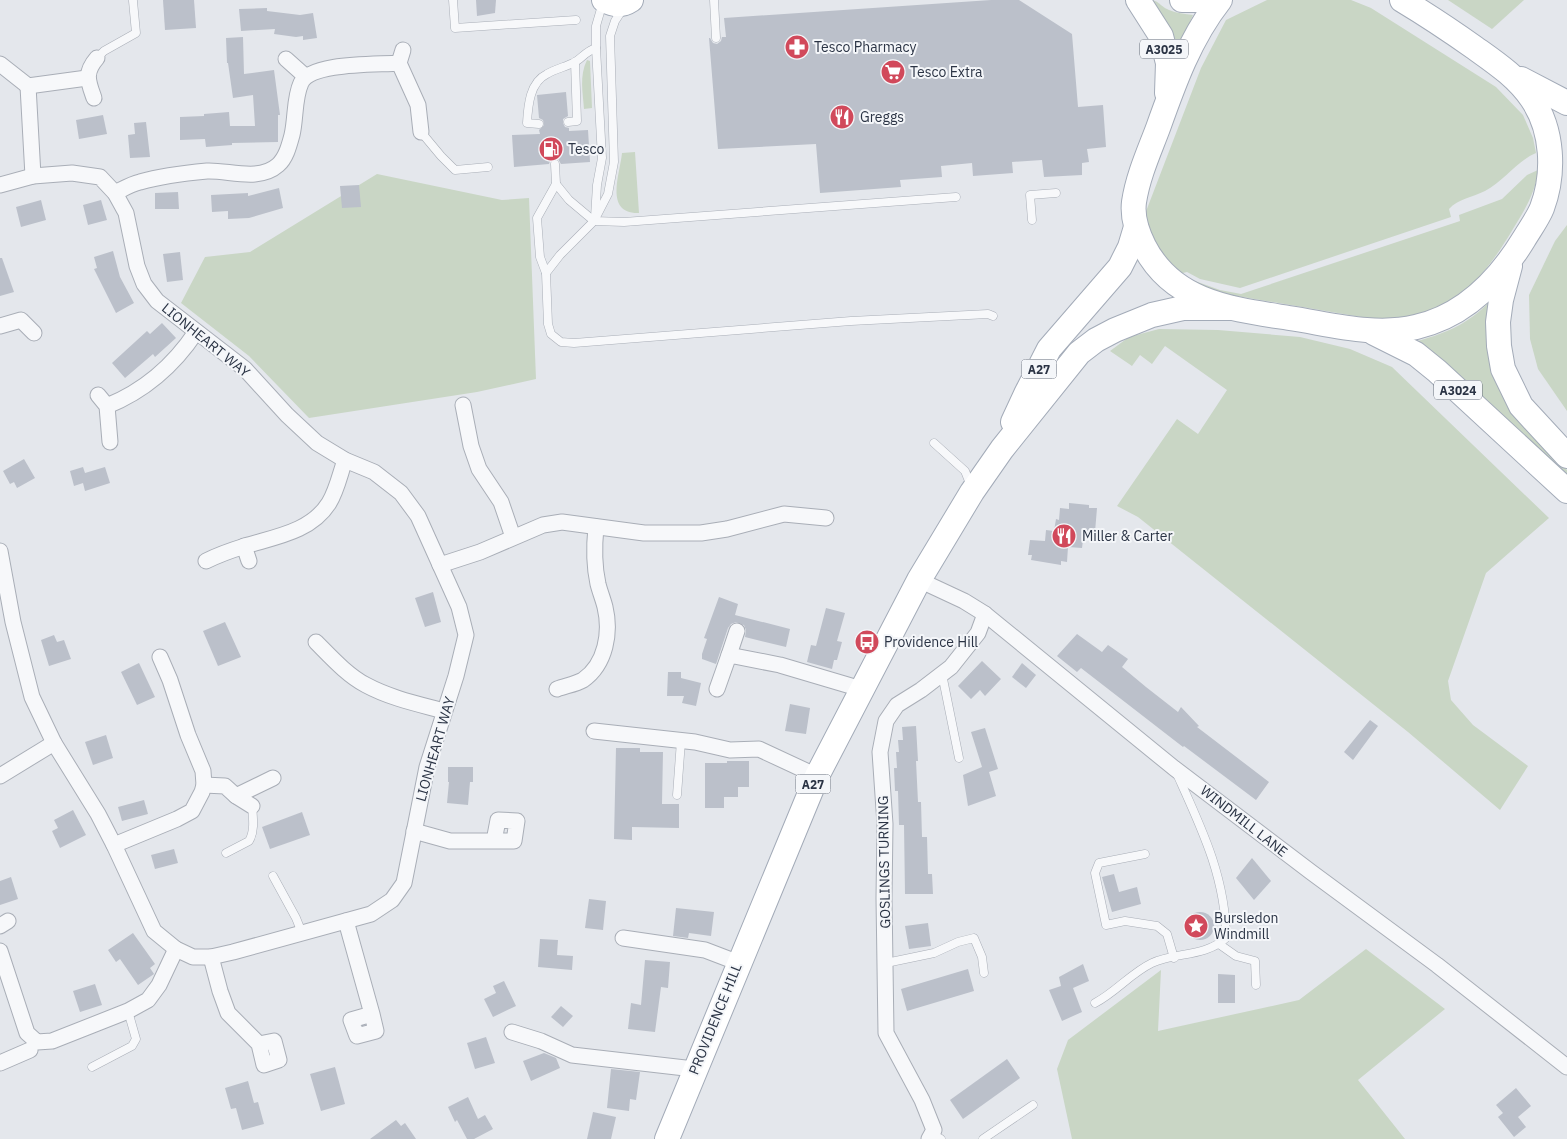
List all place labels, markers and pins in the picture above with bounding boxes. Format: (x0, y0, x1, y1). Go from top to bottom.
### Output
pharmacy icon: Tesco Pharmacy (784, 34, 810, 60)
place label: Tesco Pharmacy (814, 38, 916, 56)
supermarket icon: Tesco Extra (880, 59, 906, 85)
place label: Tesco Extra (910, 63, 983, 81)
restaurant icon: Greggs (829, 104, 855, 130)
place label: Greggs (860, 108, 904, 126)
fuel station icon: Tesco (538, 136, 564, 162)
place label: Tesco (568, 140, 605, 158)
restaurant icon: Miller & Carter (1051, 523, 1077, 549)
place label: Miller & Carter (1082, 527, 1173, 545)
bus stop icon: Providence Hill (854, 629, 880, 655)
place label: Providence Hill (884, 633, 978, 651)
place label: Bursledon Windmill (1214, 909, 1278, 943)
place icon: Bursledon Windmill (1183, 913, 1209, 939)

